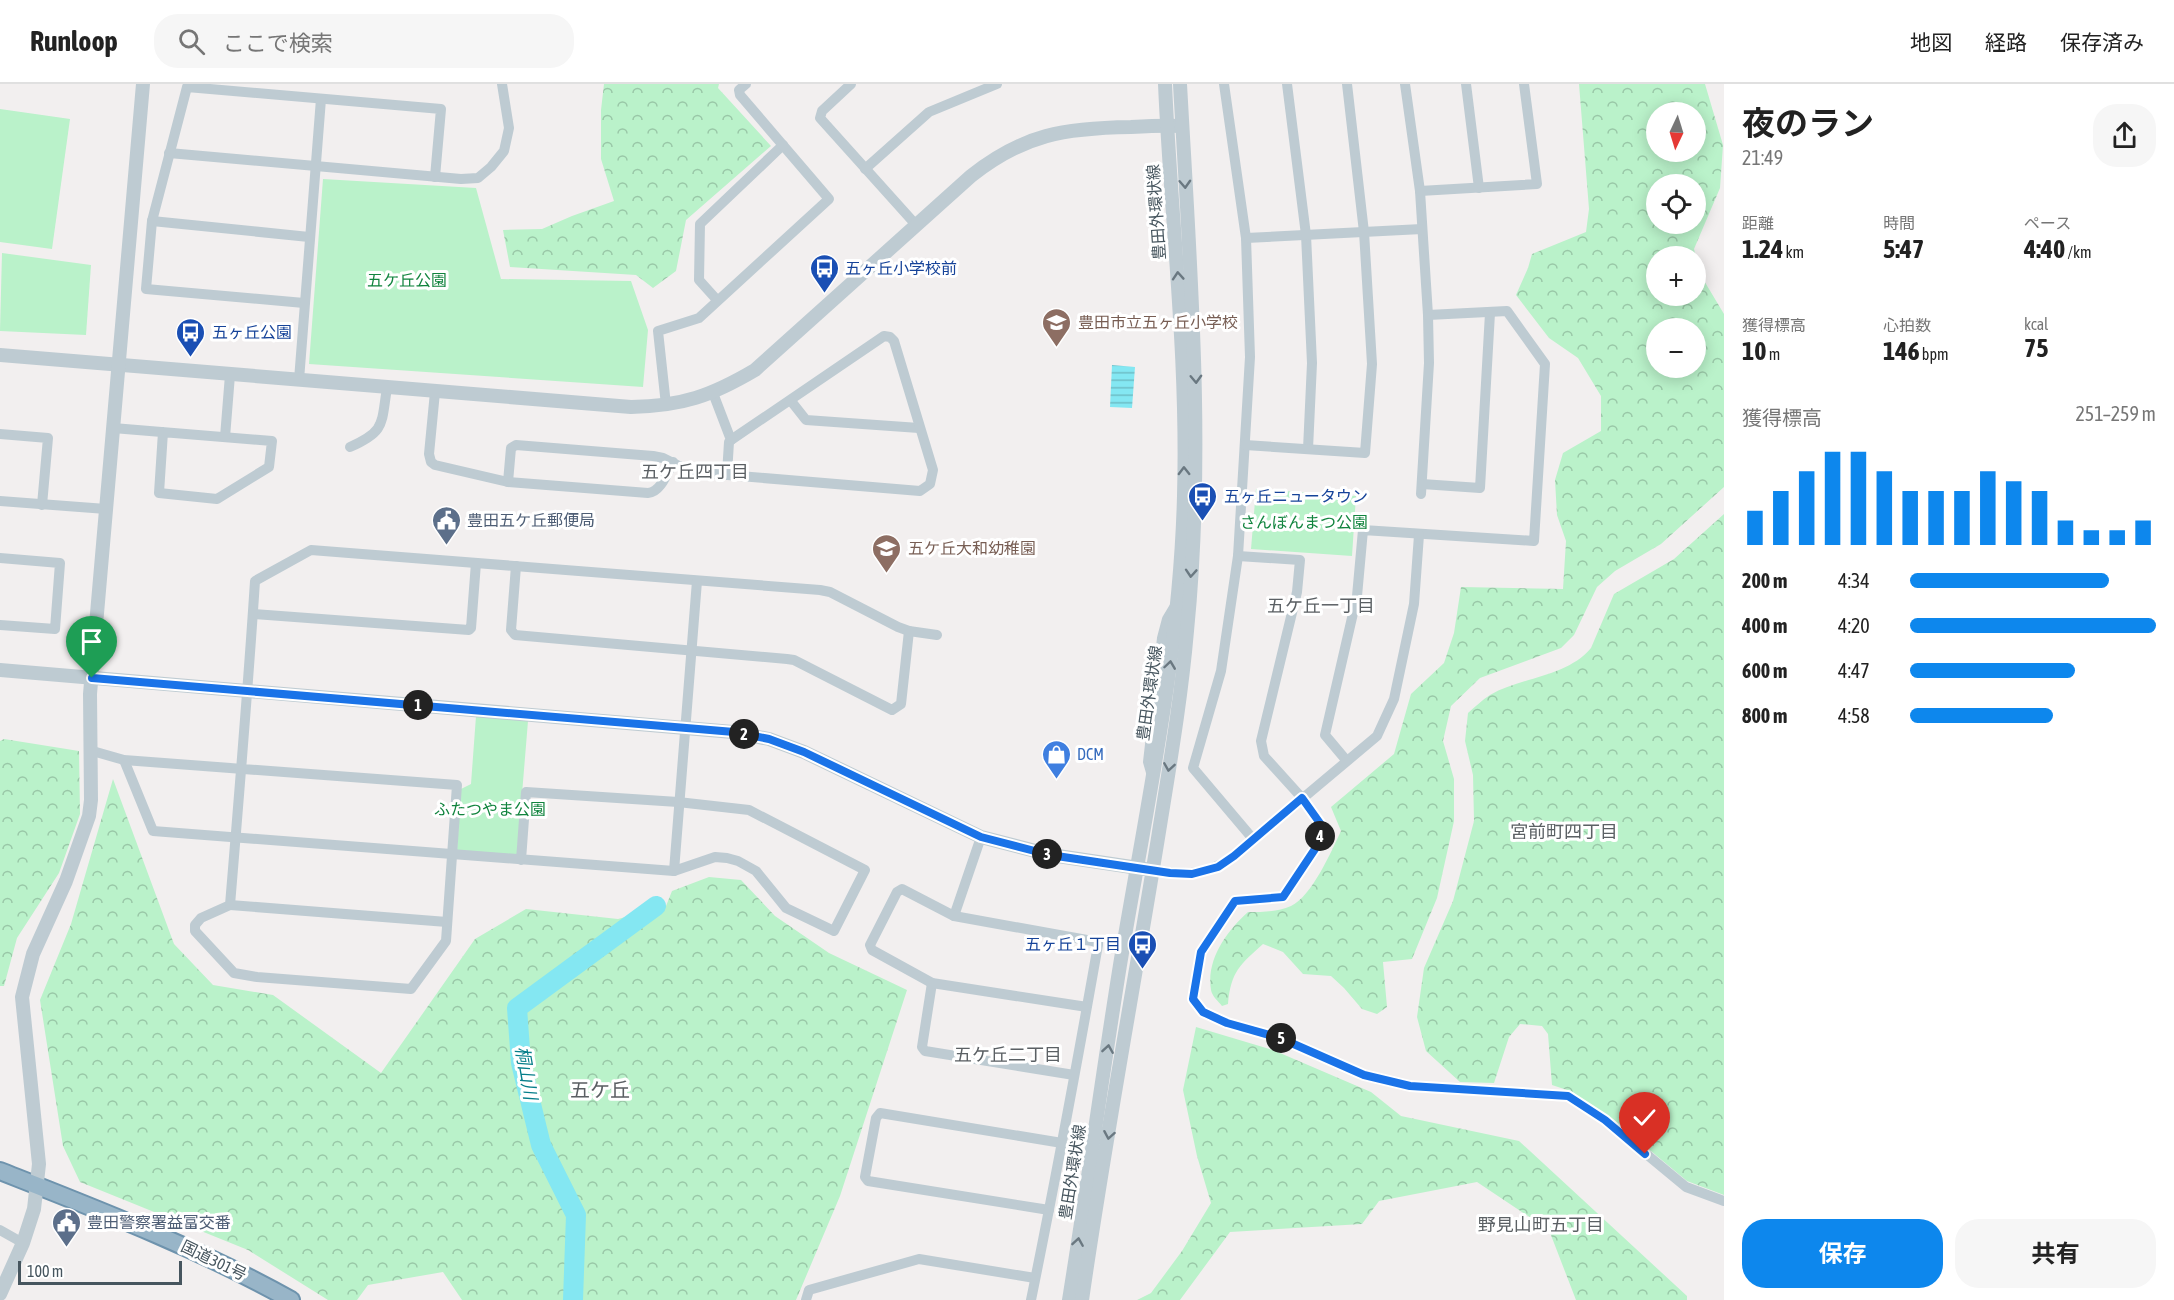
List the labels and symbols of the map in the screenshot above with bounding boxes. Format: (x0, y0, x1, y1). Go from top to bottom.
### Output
north arrow (1646, 102, 1706, 162)
street label: 豊田外環状線 (1144, 163, 1168, 261)
one-way arrow (1179, 179, 1192, 188)
bus stop icon: 五ヶ丘小学校前 (808, 252, 840, 294)
place label: 五ヶ丘小学校前 (845, 259, 957, 277)
park label: 五ケ丘公園 (367, 271, 447, 289)
one-way arrow (1172, 271, 1185, 280)
school or university icon: 豊田市立五ヶ丘小学校 (1041, 306, 1073, 348)
place label: 豊田市立五ヶ丘小学校 (1078, 313, 1238, 331)
bus stop icon: 五ヶ丘公園 (175, 316, 207, 358)
place label: 五ヶ丘公園 (212, 323, 292, 341)
one-way arrow (1189, 374, 1202, 383)
district label: 五ケ丘四丁目 (641, 461, 749, 482)
one-way arrow (1178, 466, 1190, 475)
bus stop icon: 五ヶ丘ニュータウン (1187, 480, 1219, 522)
place label: 五ヶ丘ニュータウン (1224, 487, 1368, 505)
public building icon: 豊田五ケ丘郵便局 (430, 504, 462, 546)
place label: 豊田五ケ丘郵便局 (467, 511, 595, 529)
park label: さんぼんまつ公園 (1240, 513, 1368, 531)
school or university icon: 五ケ丘大和幼稚園 (871, 532, 903, 574)
place label: 五ケ丘大和幼稚園 (908, 539, 1036, 557)
one-way arrow (1185, 569, 1198, 578)
district label: 五ケ丘一丁目 (1267, 595, 1375, 616)
pin (66, 616, 117, 678)
street label: 豊田外環状線 (1133, 644, 1165, 742)
one-way arrow (1164, 660, 1176, 670)
pin: 1 (403, 690, 433, 720)
pin: 2 (729, 719, 759, 749)
shop icon: DCM (1040, 738, 1072, 780)
place label: DCM (1077, 745, 1104, 763)
one-way arrow (1164, 763, 1176, 772)
park label: ふたつやま公園 (434, 800, 546, 818)
pin: 4 (1305, 821, 1335, 851)
district label: 宮前町四丁目 (1510, 821, 1618, 842)
pin: 3 (1032, 839, 1062, 869)
bus stop icon: 五ヶ丘１丁目 (1126, 928, 1158, 970)
place label: 五ヶ丘１丁目 (1025, 935, 1121, 953)
pin: 5 (1266, 1023, 1296, 1053)
district label: 五ケ丘二丁目 (954, 1044, 1062, 1065)
water label: 桐山川 (511, 1045, 542, 1103)
one-way arrow (1101, 1045, 1113, 1054)
district label: 五ケ丘 (570, 1078, 630, 1101)
pin (1619, 1092, 1670, 1154)
street label: 豊田外環状線 (1056, 1123, 1088, 1221)
one-way arrow (1104, 1130, 1116, 1140)
public building icon: 豊田警察署益富交番 (50, 1206, 82, 1248)
place label: 豊田警察署益富交番 (87, 1213, 231, 1231)
district label: 野見山町五丁目 (1478, 1214, 1604, 1235)
street label: 国道301号 (178, 1236, 250, 1284)
one-way arrow (1071, 1238, 1084, 1248)
scale bar (18, 1258, 182, 1286)

